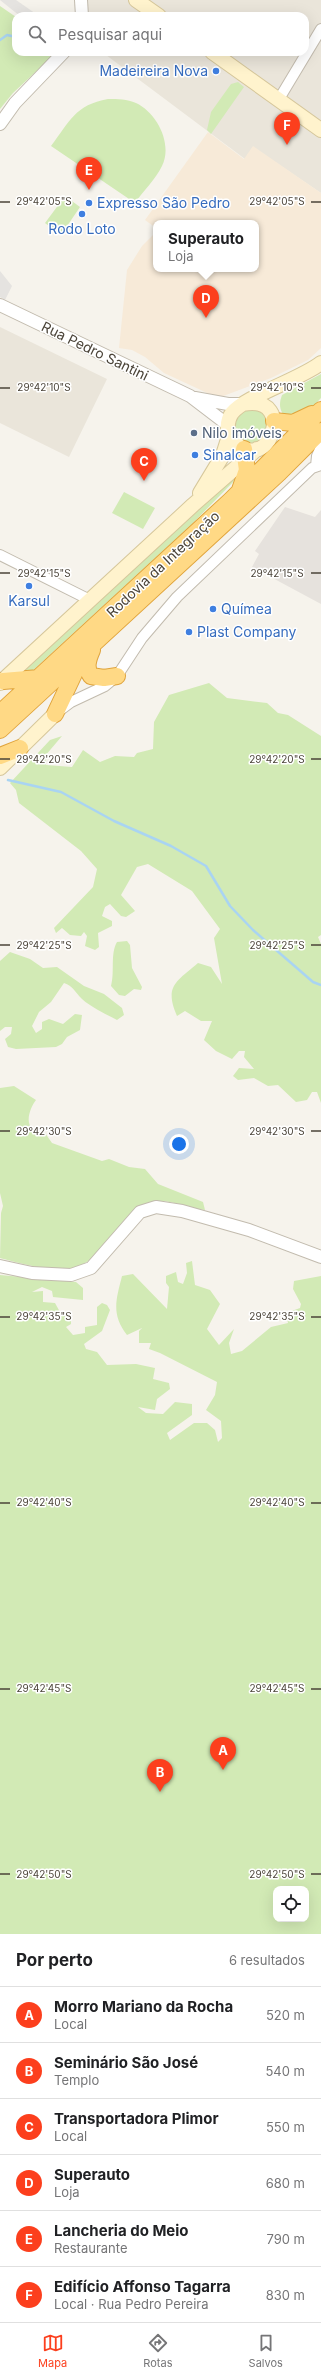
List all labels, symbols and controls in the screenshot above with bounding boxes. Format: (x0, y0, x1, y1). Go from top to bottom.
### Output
search box (12, 12, 309, 56)
icon: search (26, 23, 48, 45)
text: Pesquisar aqui (58, 25, 162, 44)
place label: Madeireira Nova (99, 62, 208, 79)
marker: Madeireira Nova (211, 66, 221, 76)
pin: F (274, 112, 300, 145)
pin: E (76, 157, 102, 190)
place label: Expresso São Pedro (97, 194, 230, 211)
text: 29°42'05"S (16, 195, 72, 207)
text: 29°42'05"S (249, 195, 305, 207)
marker: Expresso São Pedro (84, 198, 94, 208)
marker: Rodo Loto (77, 209, 87, 219)
place label: Rodo Loto (48, 220, 116, 237)
popup (153, 220, 259, 272)
text: Superauto (168, 229, 244, 248)
text: Loja (168, 248, 194, 264)
pin: D (193, 285, 219, 318)
street label: Rua Pedro Santini (39, 317, 151, 384)
text: 29°42'10"S (17, 381, 71, 393)
text: 29°42'10"S (250, 381, 304, 393)
place label: Nilo imóveis (202, 424, 282, 441)
marker: Nilo imóveis (189, 428, 199, 438)
place label: Sinalcar (203, 446, 256, 463)
pin: C (131, 448, 157, 481)
marker: Sinalcar (190, 450, 200, 460)
street label: Rodovia da Integração (103, 507, 223, 620)
text: 29°42'15"S (17, 567, 71, 579)
text: 29°42'15"S (250, 567, 304, 579)
marker: Karsul (24, 581, 34, 591)
place label: Karsul (8, 592, 50, 609)
place label: Químea (221, 600, 272, 617)
marker: Químea (208, 604, 218, 614)
place label: Plast Company (197, 623, 297, 640)
marker: Plast Company (184, 627, 194, 637)
text: 29°42'20"S (16, 753, 72, 765)
text: 29°42'20"S (249, 753, 305, 765)
text: 29°42'25"S (16, 939, 72, 951)
text: 29°42'25"S (249, 939, 305, 951)
text: 29°42'30"S (16, 1125, 72, 1137)
text: 29°42'30"S (249, 1125, 305, 1137)
your location (169, 1134, 189, 1154)
text: 29°42'35"S (16, 1310, 72, 1322)
text: 29°42'35"S (249, 1310, 305, 1322)
text: 29°42'40"S (16, 1496, 72, 1508)
text: 29°42'40"S (249, 1496, 305, 1508)
text: 29°42'45"S (17, 1682, 71, 1694)
text: 29°42'45"S (250, 1682, 304, 1694)
pin: A (210, 1737, 236, 1770)
pin: B (147, 1759, 173, 1792)
text: 29°42'50"S (16, 1868, 72, 1880)
text: 29°42'50"S (249, 1868, 305, 1880)
map controls (273, 1886, 309, 1922)
button: locate (273, 1886, 309, 1922)
text: Por perto (16, 1950, 93, 1970)
text: 6 resultados (229, 1952, 305, 1968)
text: Morro Mariano da Rocha (54, 1997, 233, 2016)
text: A (24, 2007, 34, 2023)
text: 520 m (266, 2007, 305, 2023)
text: Local (54, 2016, 87, 2032)
text: Seminário São José (54, 2053, 198, 2072)
text: B (25, 2063, 33, 2079)
text: 540 m (265, 2063, 305, 2079)
text: Templo (54, 2072, 99, 2088)
text: Transportadora Plimor (54, 2109, 219, 2128)
text: C (24, 2119, 34, 2135)
text: 550 m (266, 2119, 305, 2135)
text: Local (54, 2128, 87, 2144)
text: Superauto (54, 2165, 130, 2184)
text: D (24, 2175, 34, 2191)
text: 680 m (266, 2175, 305, 2191)
text: Loja (54, 2184, 80, 2200)
text: Lancheria do Meio (54, 2221, 189, 2240)
text: E (25, 2231, 33, 2247)
text: 790 m (266, 2231, 305, 2247)
text: Restaurante (54, 2240, 128, 2256)
text: Edifício Affonso Tagarra (54, 2277, 231, 2296)
text: F (25, 2287, 33, 2303)
text: 830 m (266, 2287, 305, 2303)
text: Local · Rua Pedro Pereira (54, 2296, 209, 2312)
tab: Mapa (38, 2332, 67, 2370)
tab: Rotas (143, 2332, 172, 2370)
tab: Salvos (249, 2332, 283, 2370)

